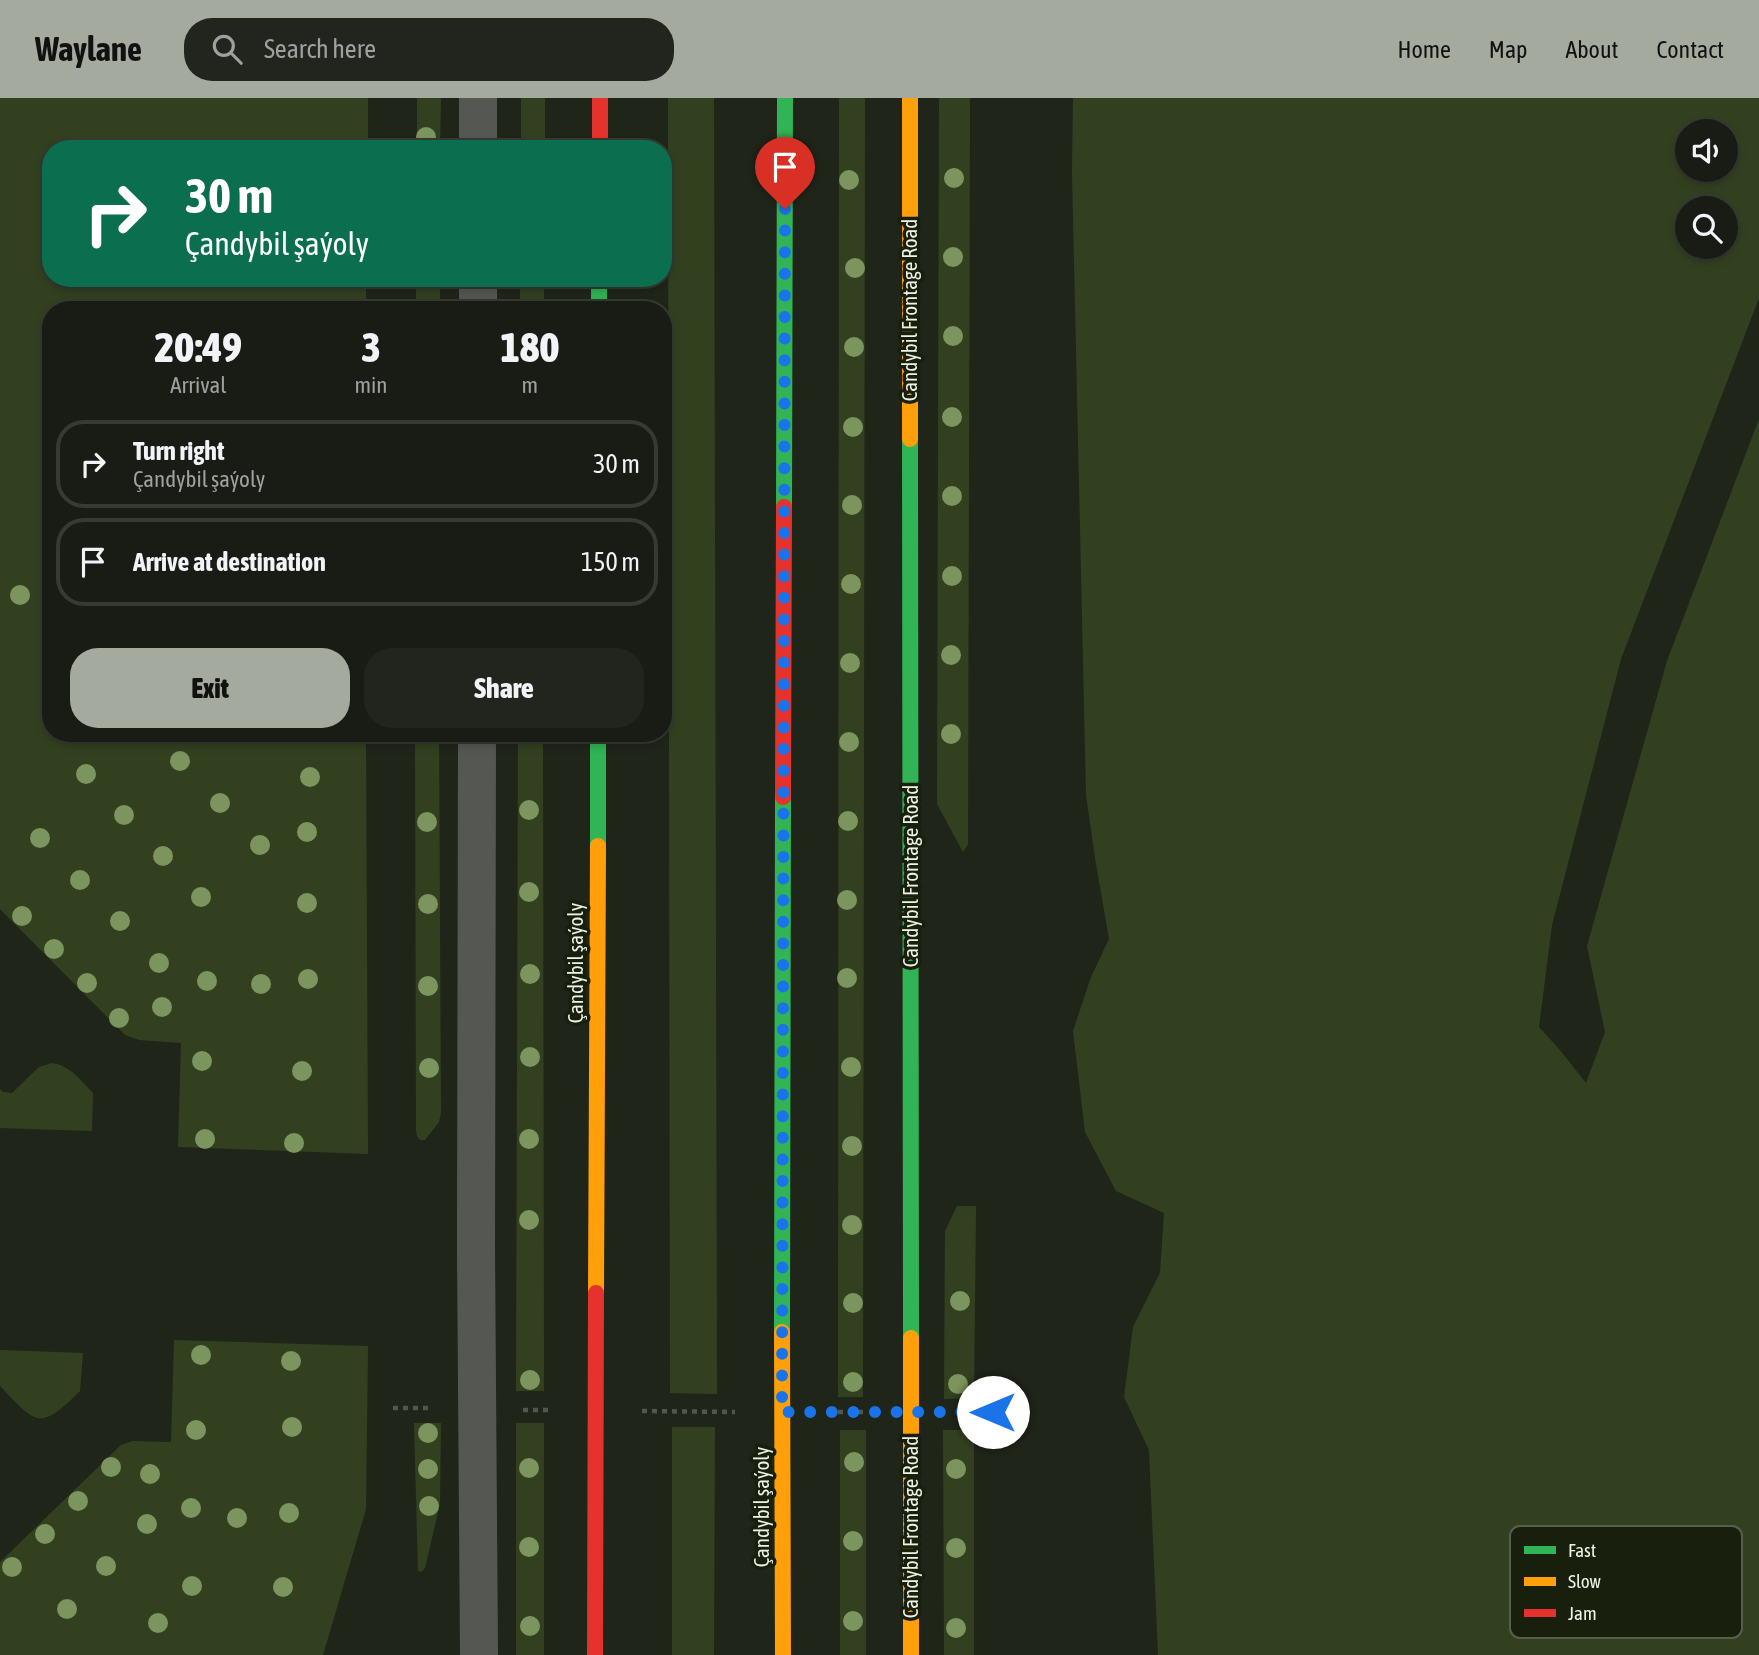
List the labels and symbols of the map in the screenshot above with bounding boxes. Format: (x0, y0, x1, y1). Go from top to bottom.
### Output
pin (755, 137, 815, 209)
street label: Candybil Frontage Road (897, 219, 921, 401)
street label: Candybil Frontage Road (898, 785, 922, 967)
street label: Çandybil şaýoly (563, 902, 587, 1023)
position arrow (956, 1375, 1030, 1449)
street label: Candybil Frontage Road (898, 1436, 922, 1618)
street label: Çandybil şaýoly (749, 1446, 773, 1567)
legend (1510, 1526, 1742, 1638)
text: Fast (1568, 1539, 1596, 1561)
text: Slow (1568, 1570, 1602, 1592)
text: Jam (1568, 1602, 1597, 1624)

